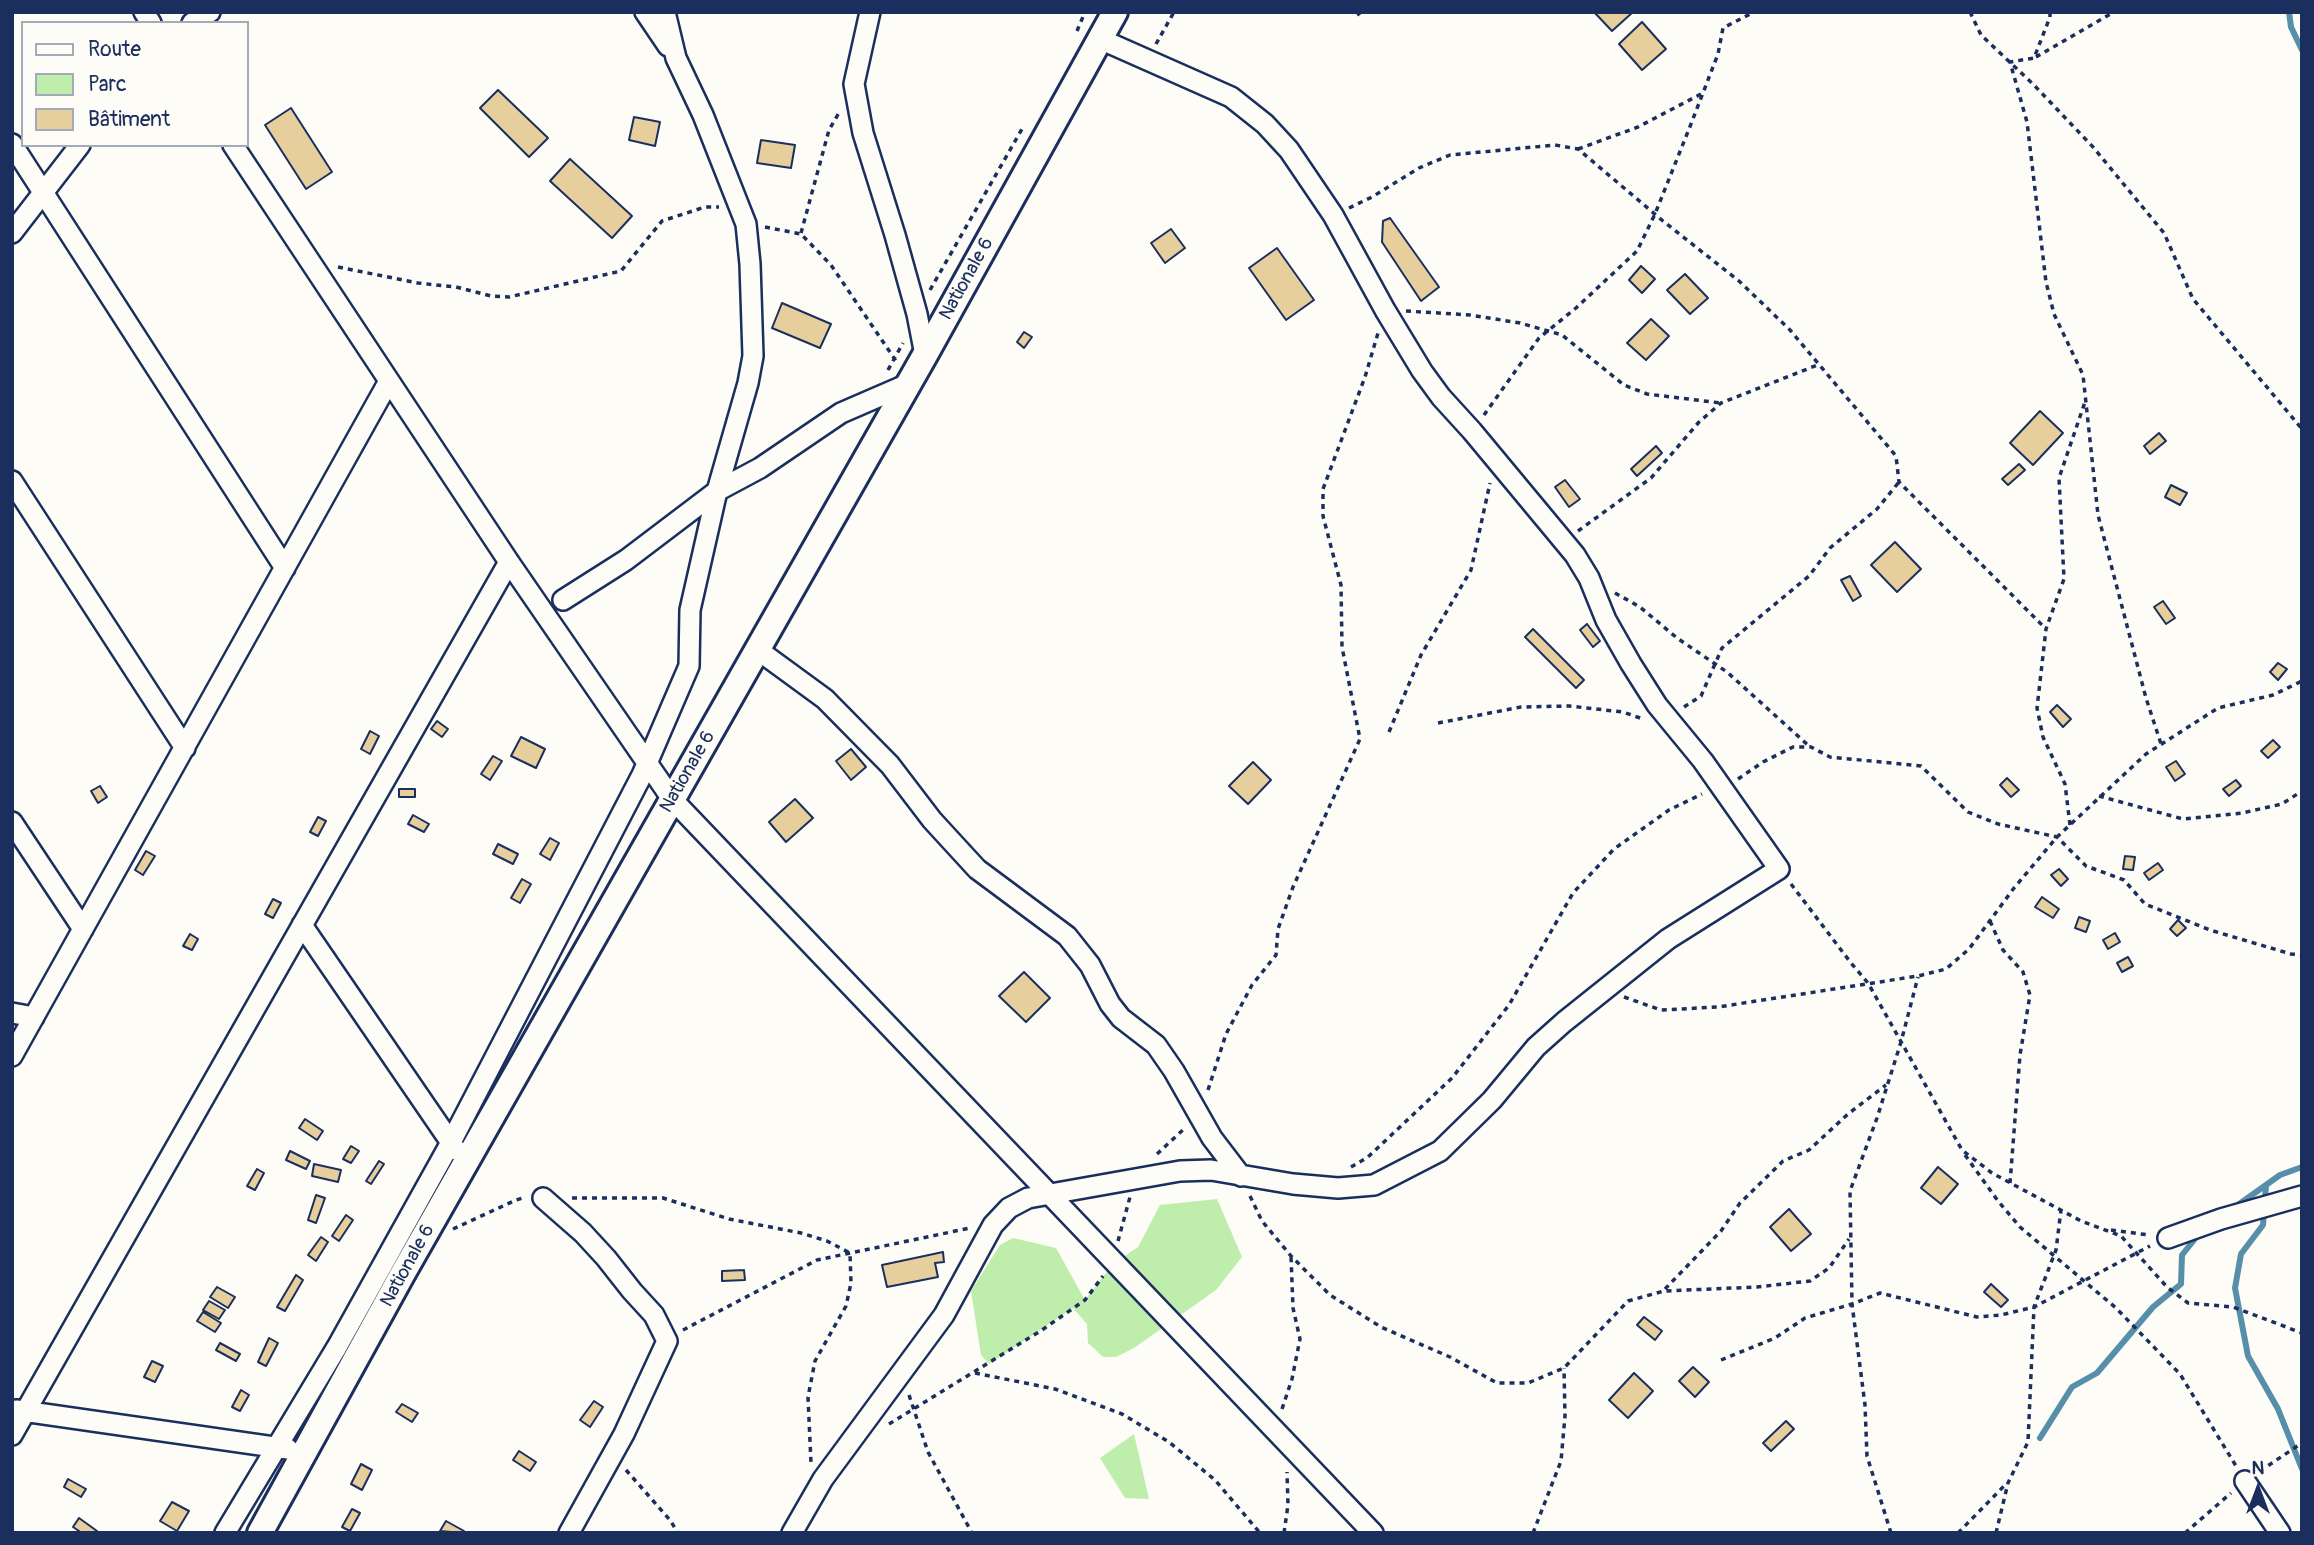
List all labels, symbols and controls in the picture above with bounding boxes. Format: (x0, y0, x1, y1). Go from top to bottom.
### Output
legend (21, 21, 248, 147)
text: Route (88, 36, 141, 63)
text: Parc (88, 71, 127, 98)
text: Bâtiment (88, 106, 170, 133)
street label: Nationale 6 (935, 234, 999, 324)
street label: Nationale 6 (655, 727, 721, 817)
street label: Nationale 6 (376, 1221, 440, 1311)
north arrow (2223, 1454, 2293, 1524)
text: N (2252, 1456, 2264, 1480)

